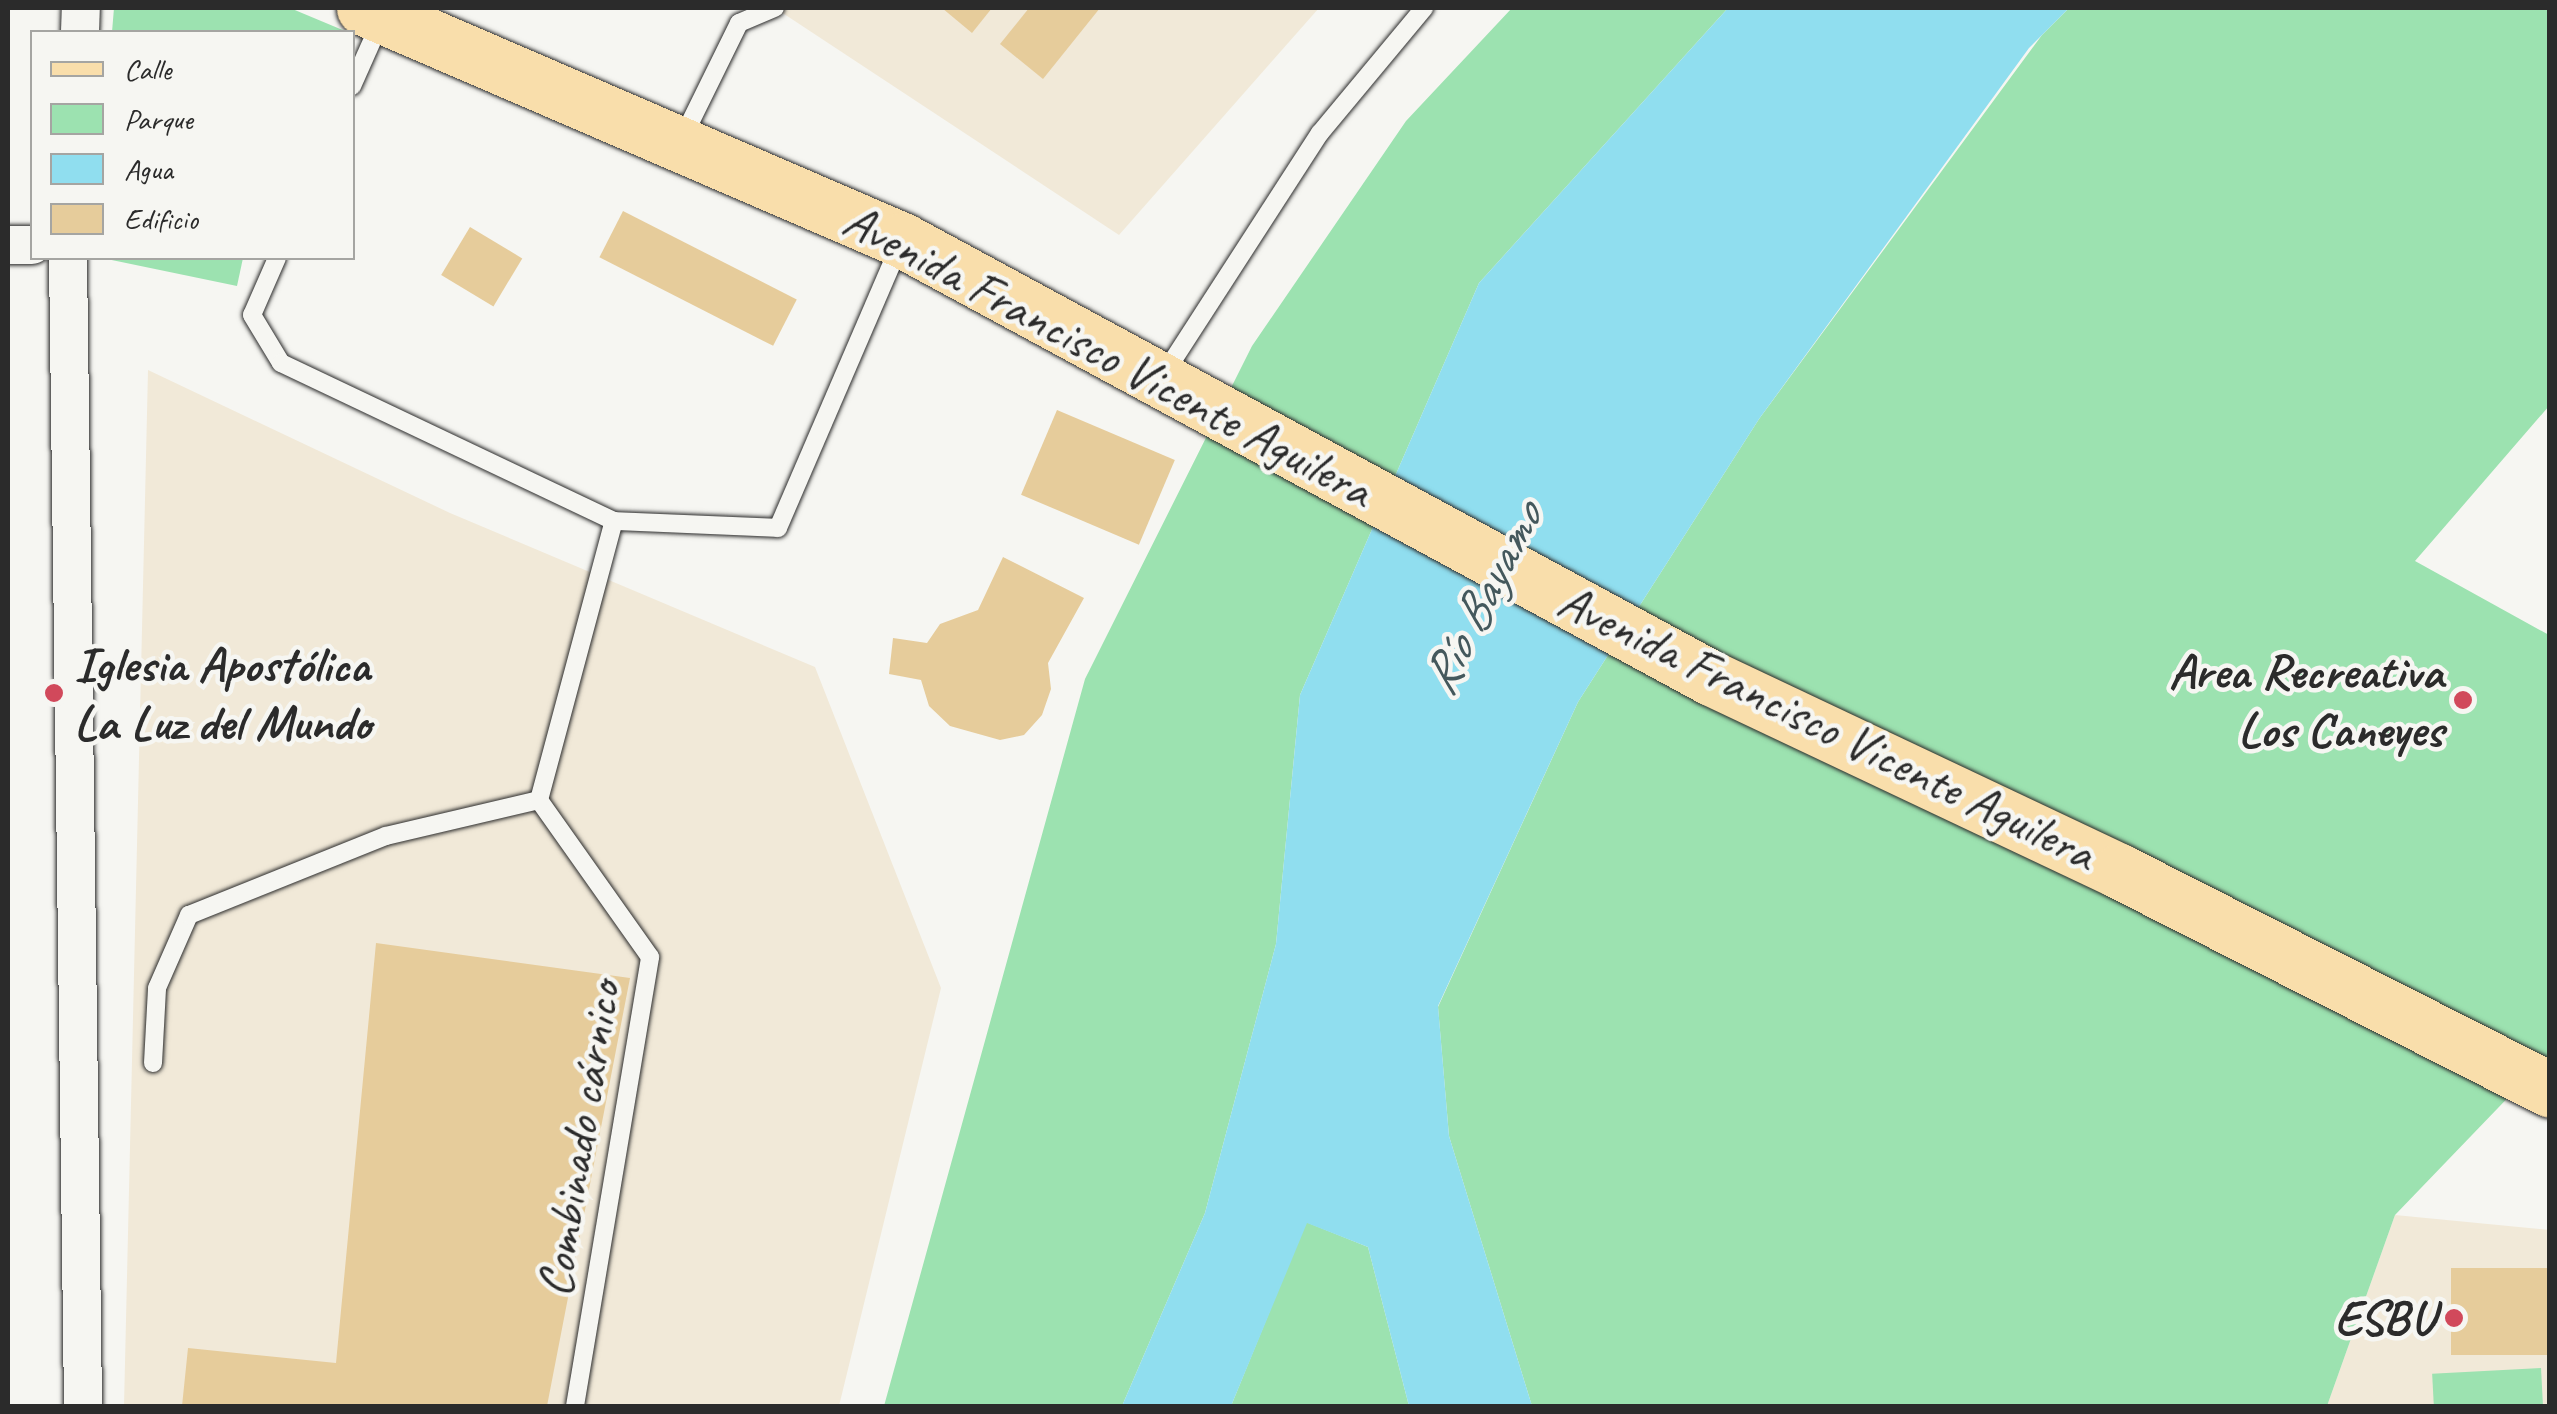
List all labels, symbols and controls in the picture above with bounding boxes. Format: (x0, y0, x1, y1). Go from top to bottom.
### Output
legend (30, 30, 355, 260)
text: Calle (124, 50, 171, 88)
text: Parque (124, 100, 193, 138)
text: Agua (124, 150, 173, 188)
street label: Avenida Francisco Vicente Aguilera (834, 190, 1382, 520)
text: Edificio (124, 200, 198, 238)
water label: Río Bayamo (1407, 493, 1557, 705)
street label: Avenida Francisco Vicente Aguilera (1549, 571, 2105, 883)
place label: Iglesia Apostólica La Luz del Mundo (74, 634, 370, 752)
place label: Area Recreativa Los Caneyes (2170, 641, 2443, 758)
marker: Iglesia Apostólica La Luz del Mundo (43, 682, 65, 704)
marker: Area Recreativa Los Caneyes (2452, 689, 2474, 711)
street label: Combinado cárnico (524, 977, 634, 1301)
place label: ESBU (2334, 1288, 2434, 1348)
marker: ESBU (2443, 1307, 2465, 1329)

